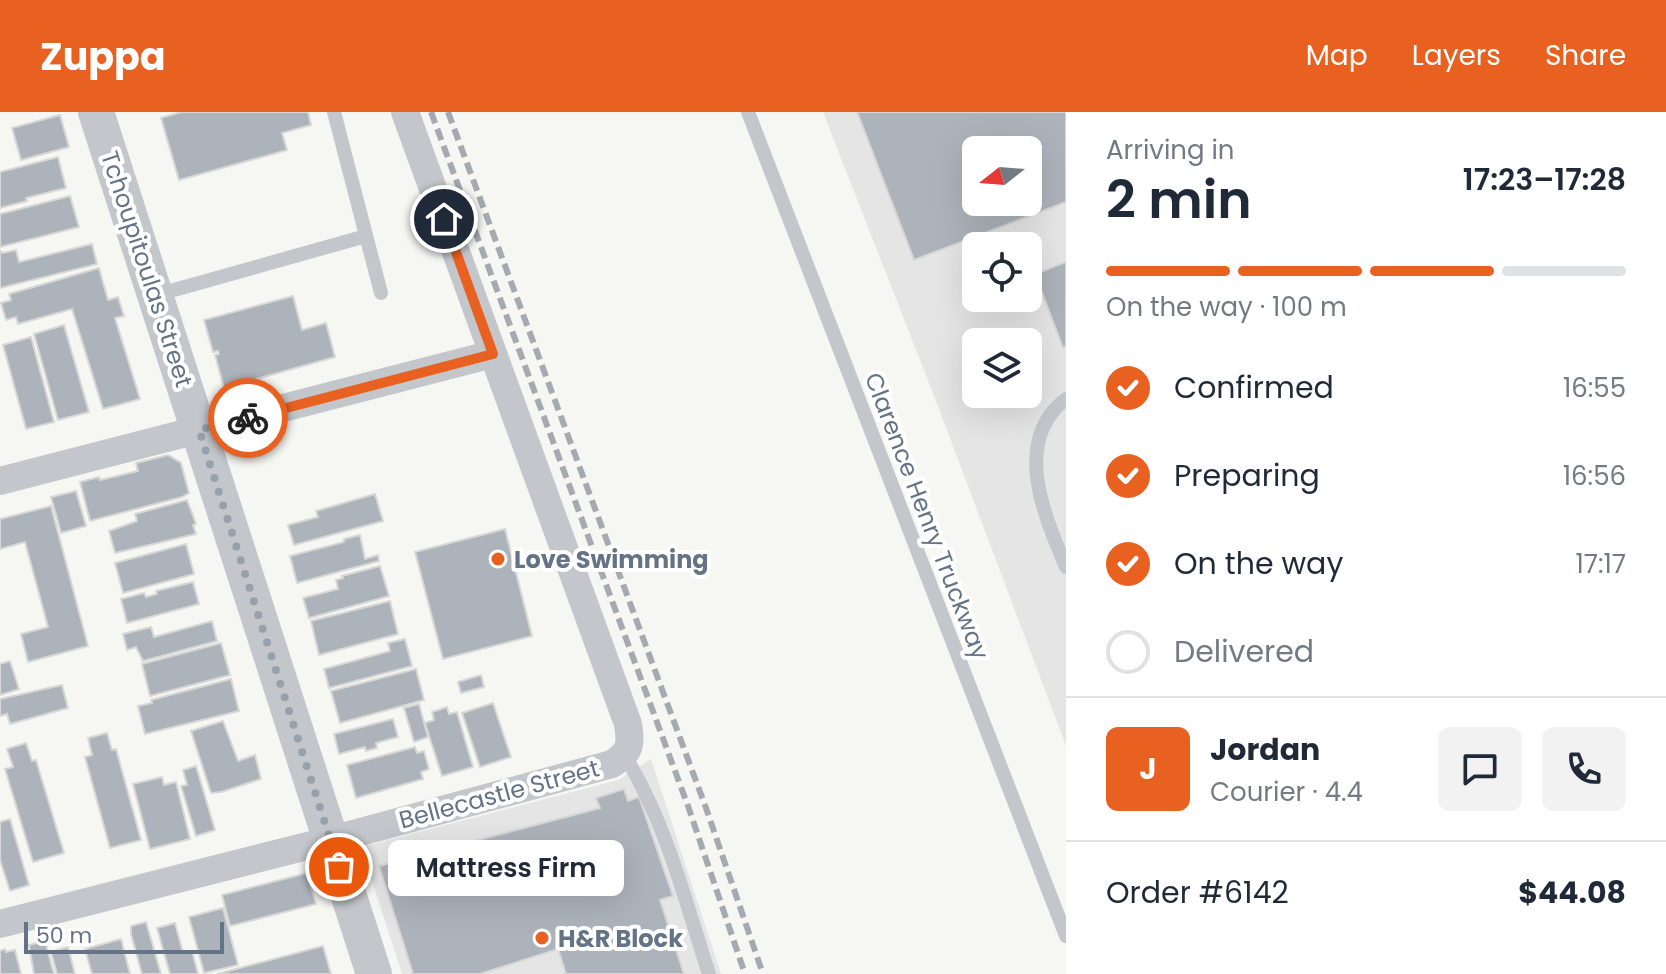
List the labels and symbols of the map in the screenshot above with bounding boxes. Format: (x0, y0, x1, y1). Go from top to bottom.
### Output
north arrow (962, 136, 1042, 216)
street label: Tchoupitoulas Street (93, 147, 201, 391)
pin (410, 185, 478, 253)
street label: Clarence Henry Truckway (857, 368, 997, 665)
courier (208, 378, 288, 458)
place label: Love Swimming (514, 543, 709, 576)
marker: Love Swimming (489, 550, 507, 568)
street label: Bellecastle Street (395, 751, 603, 837)
pin (305, 833, 373, 901)
callout: Mattress Firm (387, 839, 623, 895)
scale bar (24, 918, 224, 954)
place label: H&R Block (558, 922, 683, 955)
marker: H&R Block (533, 929, 551, 947)

